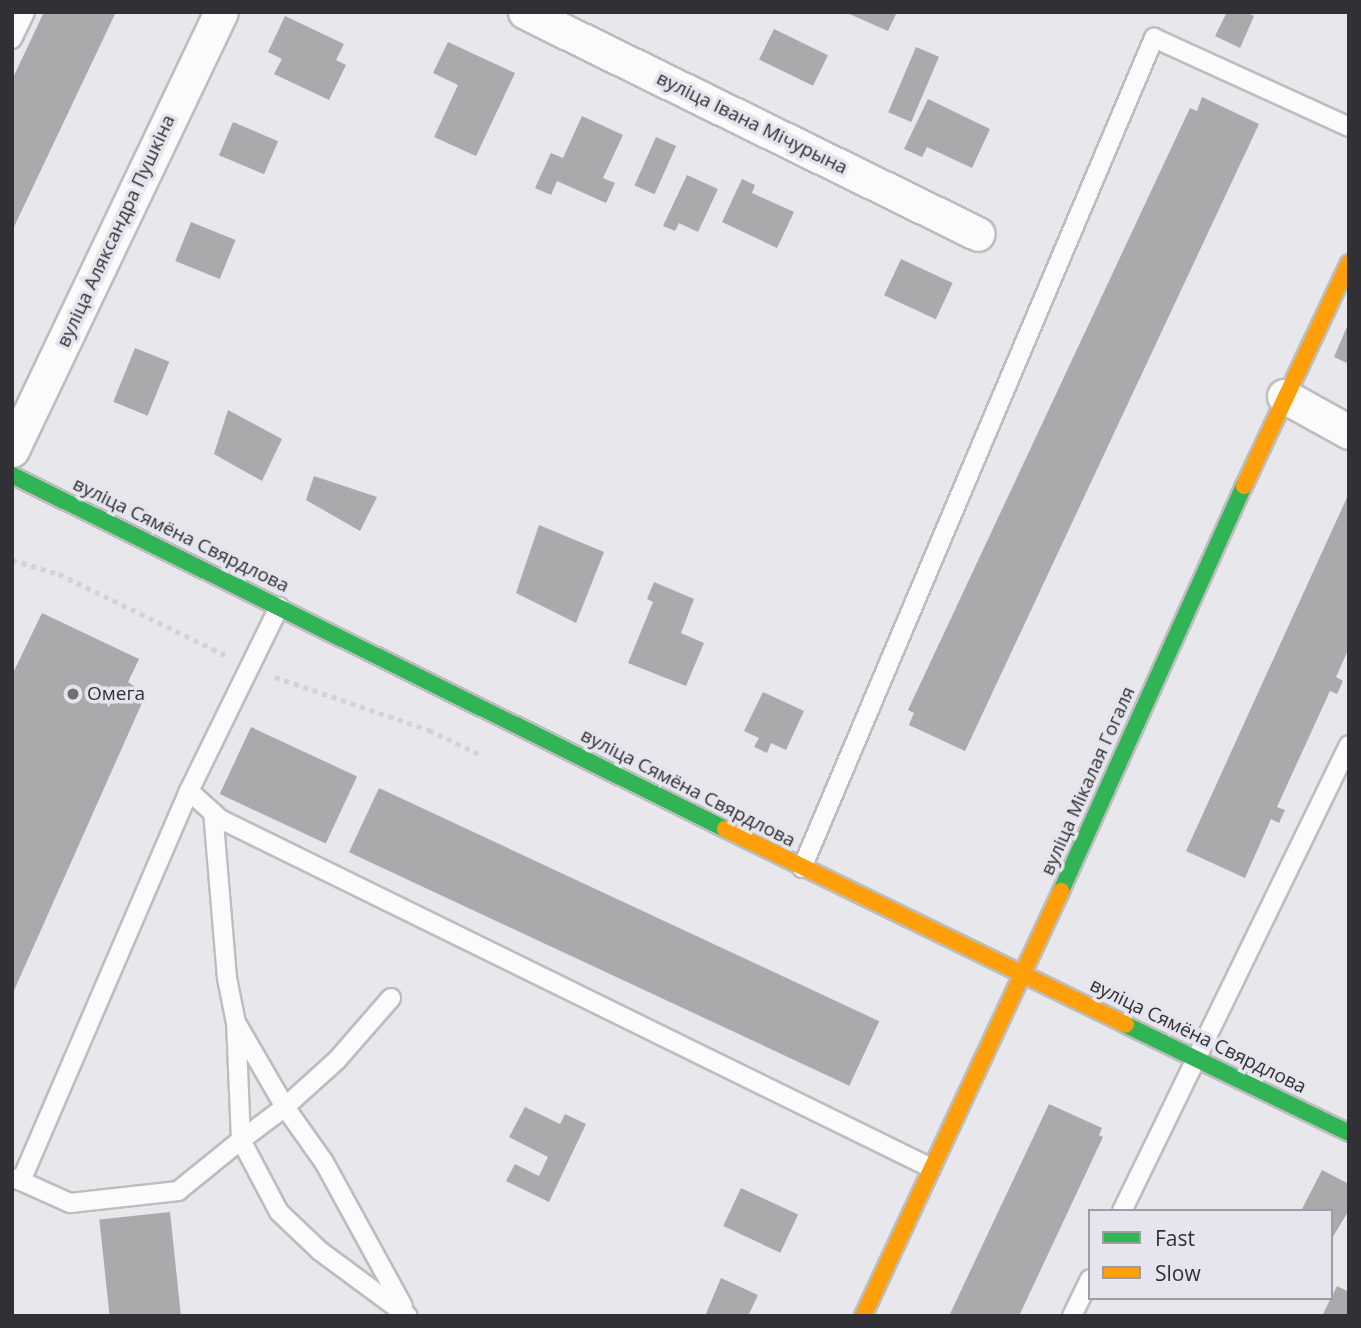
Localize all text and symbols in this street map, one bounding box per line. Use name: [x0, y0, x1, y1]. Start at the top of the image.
street label: вуліца Івана Мічурына: [653, 67, 851, 179]
street label: вуліца Аляксандра Пушкіна: [52, 111, 180, 351]
street label: вуліца Сямёна Свярдлова: [69, 473, 293, 597]
place label: Омега: [87, 683, 145, 705]
street label: вуліца Мікалая Гогаля: [1036, 683, 1140, 879]
marker: Омега: [65, 686, 81, 702]
street label: вуліца Сямёна Свярдлова: [577, 724, 799, 852]
street label: вуліца Сямёна Свярдлова: [1086, 974, 1310, 1098]
legend: [1088, 1209, 1333, 1300]
text: Fast: [1155, 1224, 1195, 1252]
text: Slow: [1155, 1259, 1201, 1287]

